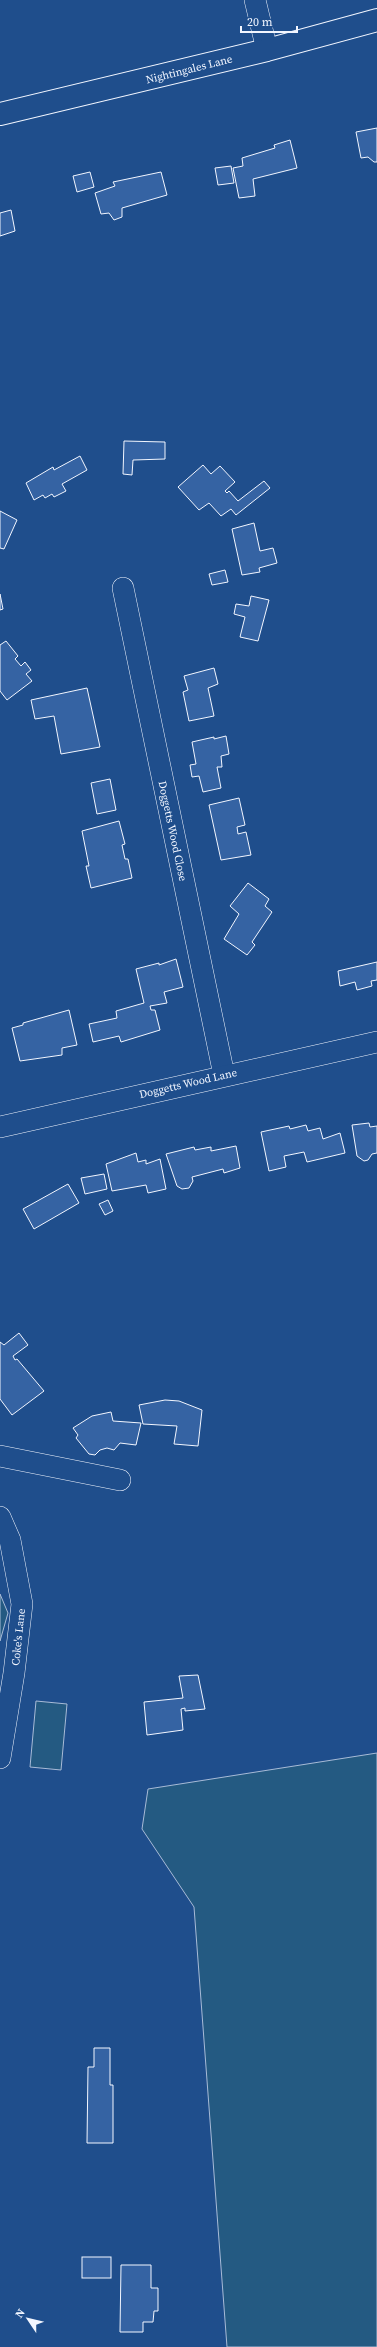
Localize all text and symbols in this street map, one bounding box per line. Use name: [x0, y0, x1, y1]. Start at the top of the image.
scale bar: [241, 8, 297, 34]
text: 20 m: [247, 14, 273, 30]
street label: Nightingales Lane: [144, 51, 234, 87]
street label: Doggetts Wood Close: [155, 780, 191, 883]
street label: Doggetts Wood Lane: [138, 1065, 239, 1102]
street label: Coke's Lane: [8, 1607, 29, 1666]
north arrow: [8, 2299, 48, 2339]
text: N: [12, 2306, 29, 2321]

